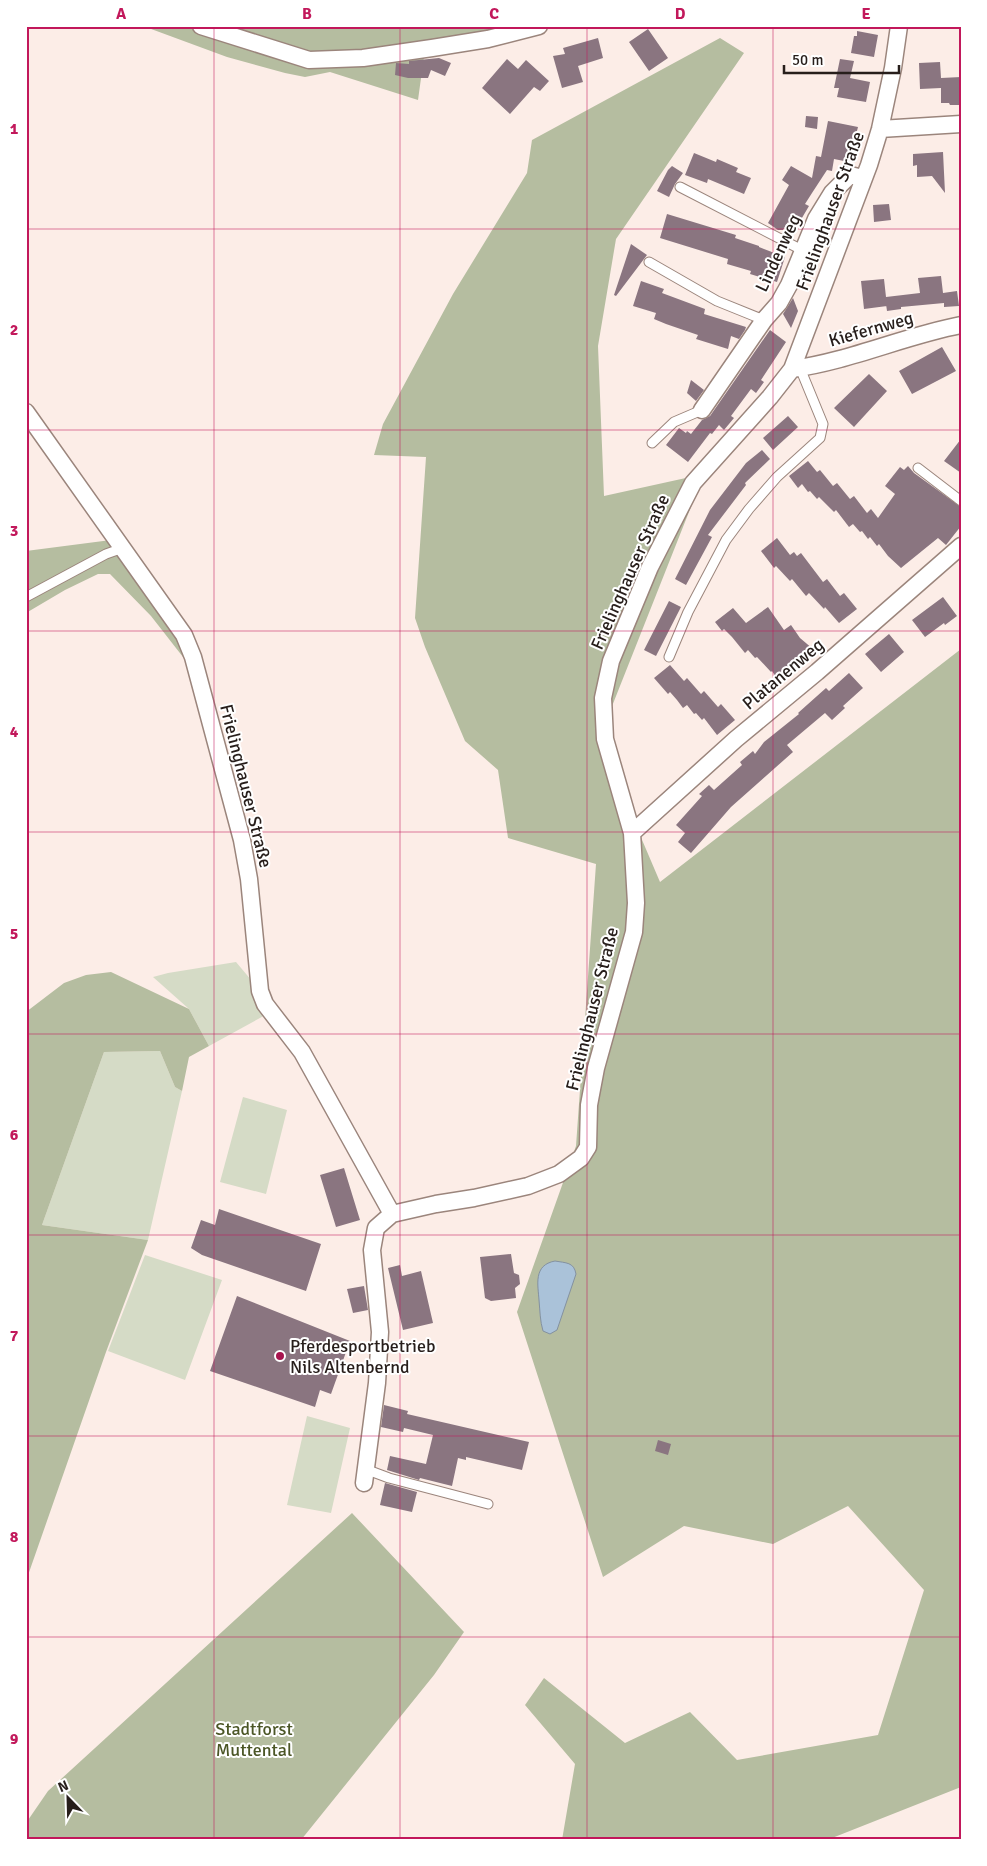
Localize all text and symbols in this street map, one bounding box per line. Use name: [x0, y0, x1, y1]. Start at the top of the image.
text: A: [116, 4, 127, 24]
text: B: [302, 4, 312, 24]
text: C: [489, 4, 499, 24]
text: D: [675, 4, 686, 24]
text: E: [861, 4, 871, 24]
scale bar: [784, 42, 900, 74]
text: 50 m: [792, 51, 823, 69]
text: 1: [10, 119, 19, 139]
street label: Frielinghauser Straße: [791, 128, 869, 294]
street label: Lindenweg: [750, 211, 806, 295]
street label: Kiefernweg: [826, 306, 916, 352]
text: 2: [10, 320, 18, 340]
street label: Frielinghauser Straße: [586, 491, 674, 653]
text: 3: [10, 521, 18, 541]
street label: Platanenweg: [738, 634, 828, 714]
street label: Frielinghauser Straße: [215, 702, 277, 870]
text: 4: [10, 722, 19, 742]
text: 5: [10, 924, 18, 944]
street label: Frielinghauser Straße: [561, 925, 623, 1093]
text: 6: [10, 1125, 19, 1145]
text: 7: [10, 1326, 19, 1346]
place label: Pferdesportbetrieb Nils Altenbernd: [290, 1335, 435, 1378]
marker: Pferdesportbetrieb Nils Altenbernd: [274, 1350, 286, 1362]
text: 8: [10, 1527, 19, 1547]
park label: Stadtforst Muttental: [215, 1718, 293, 1761]
text: 9: [10, 1729, 19, 1749]
north arrow: [42, 1774, 92, 1824]
text: N: [55, 1777, 71, 1796]

